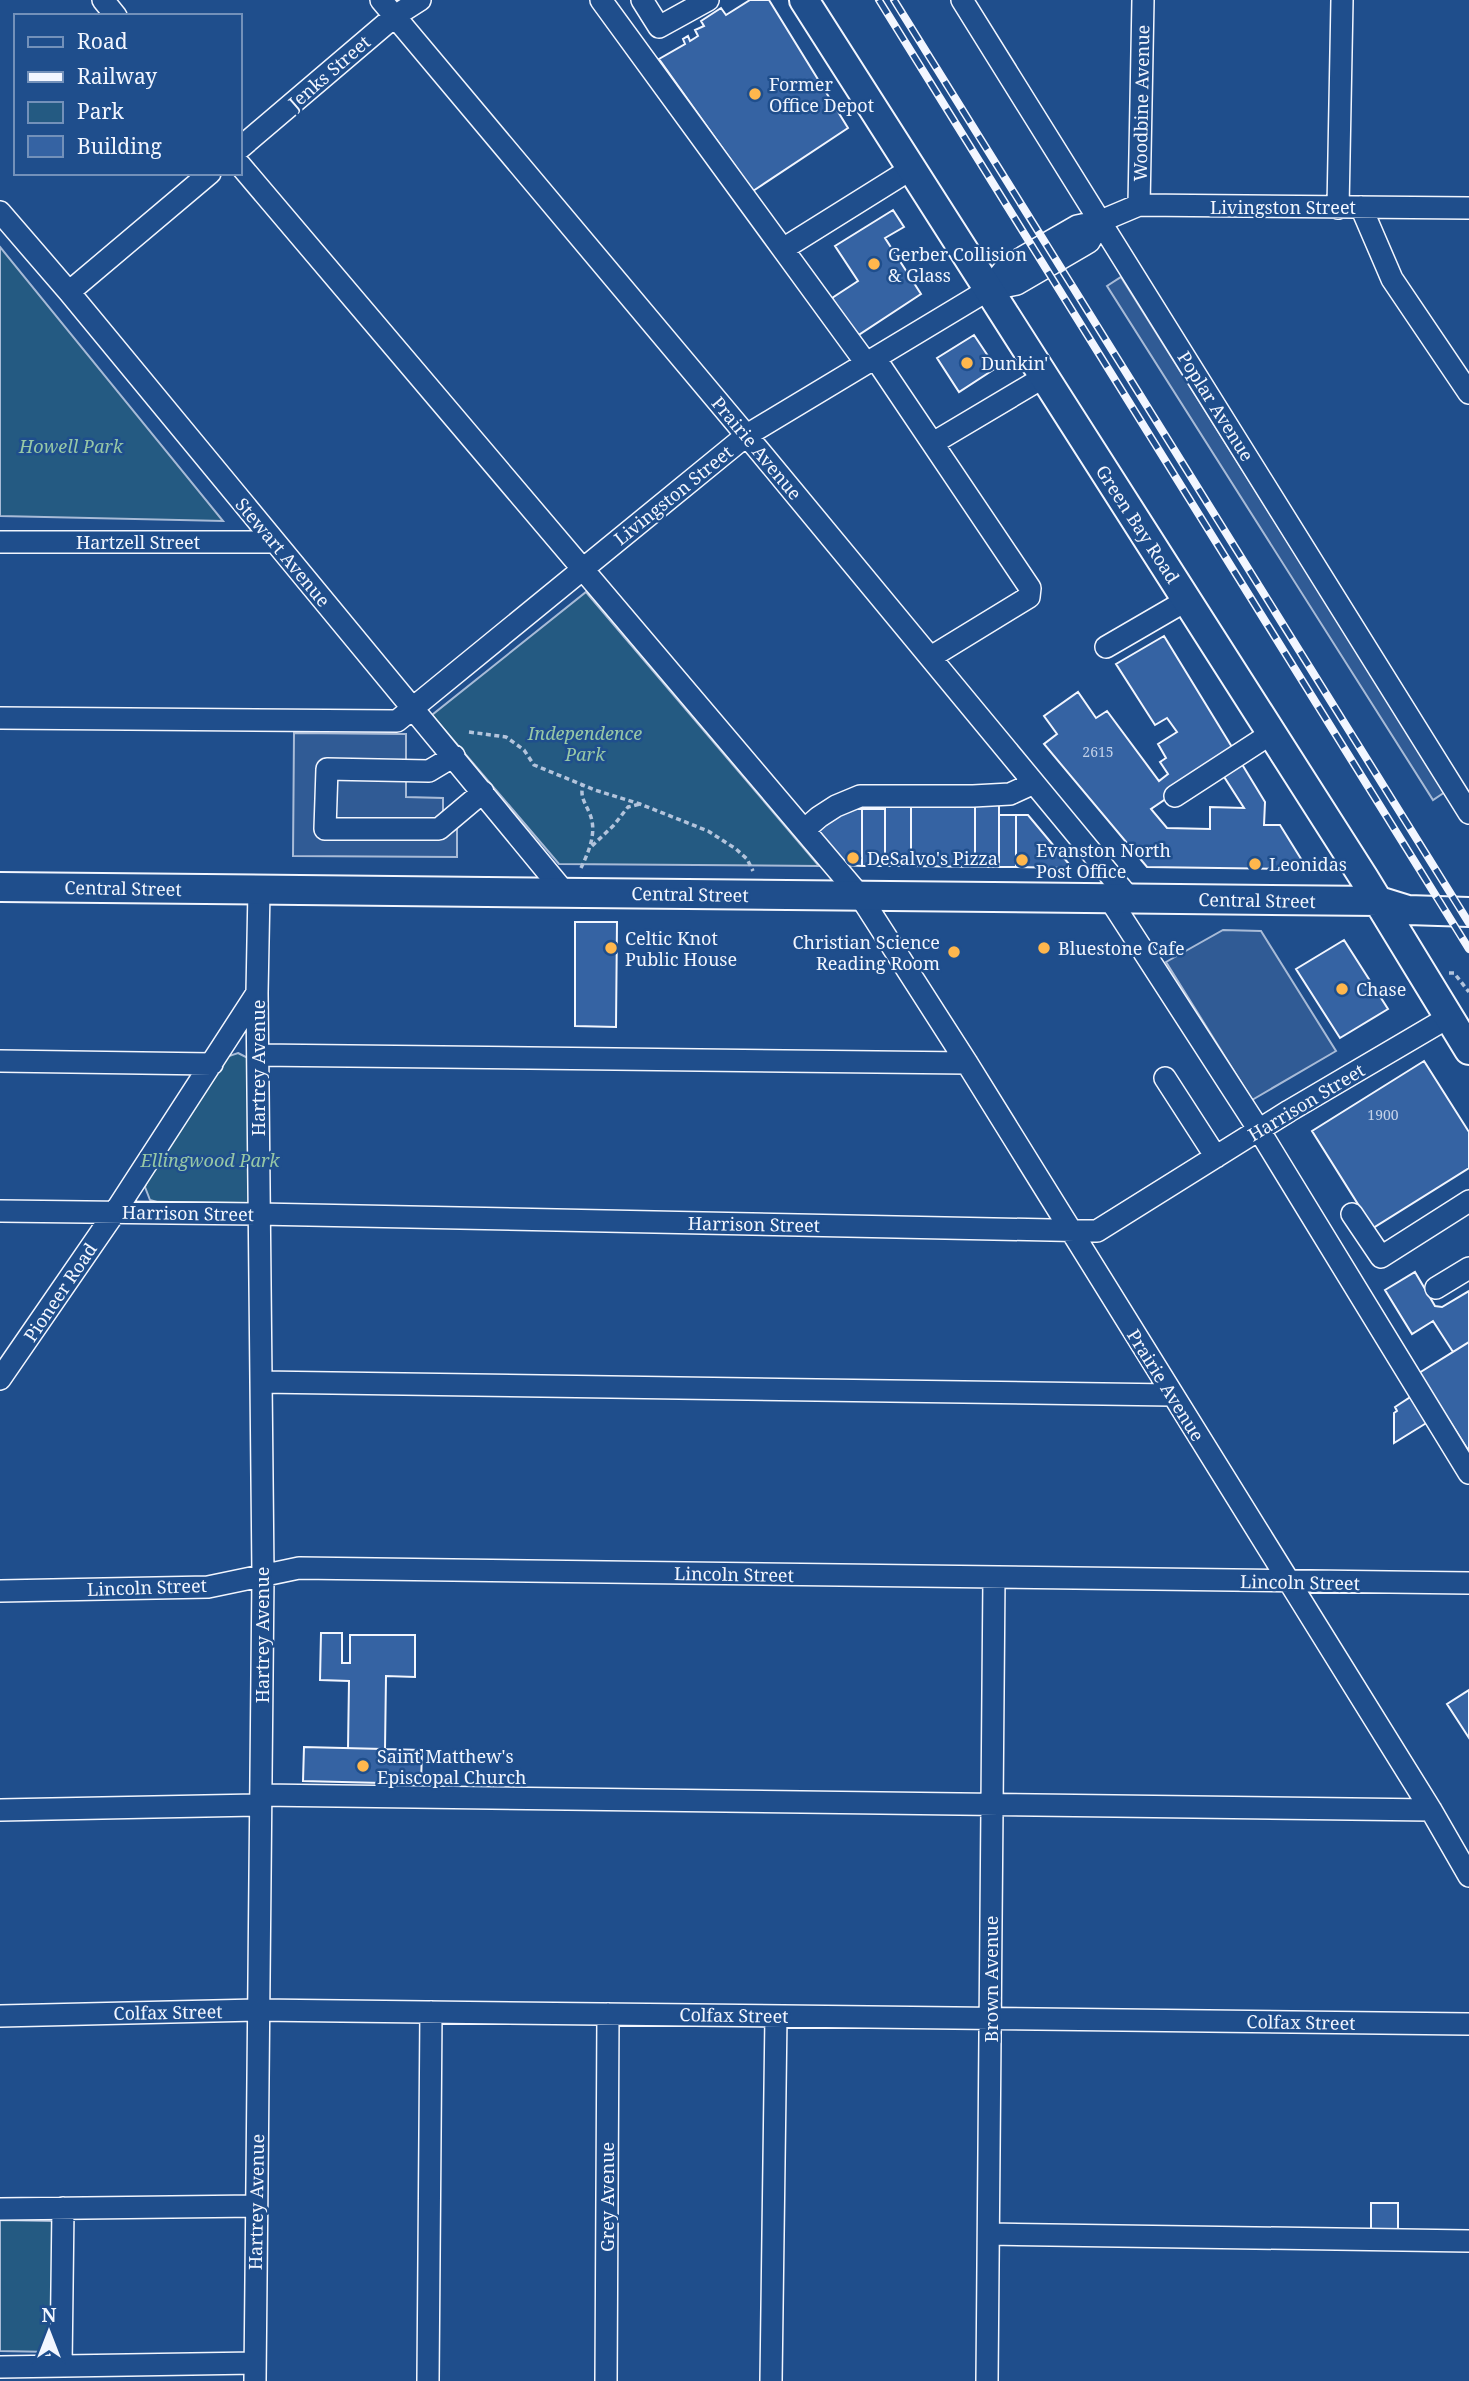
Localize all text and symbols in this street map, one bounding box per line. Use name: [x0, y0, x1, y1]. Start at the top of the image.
legend: [14, 14, 242, 175]
street label: Woodbine Avenue: [1128, 24, 1154, 182]
text: Road: [77, 27, 128, 55]
street label: Jenks Street: [282, 30, 375, 115]
text: Railway: [77, 62, 157, 90]
place label: Former Office Depot: [769, 72, 874, 117]
marker: Former Office Depot: [747, 86, 763, 102]
text: Park: [77, 97, 124, 125]
text: Building: [77, 132, 162, 160]
street label: Livingston Street: [1210, 195, 1356, 219]
place label: Gerber Collision & Glass: [888, 242, 1027, 287]
marker: Gerber Collision & Glass: [866, 256, 882, 272]
street label: Poplar Avenue: [1173, 346, 1259, 466]
place label: Dunkin': [981, 351, 1048, 375]
marker: Dunkin': [959, 355, 975, 371]
street label: Prairie Avenue: [707, 391, 807, 505]
park label: Howell Park: [18, 434, 124, 458]
street label: Livingston Street: [609, 440, 737, 550]
street label: Green Bay Road: [1091, 460, 1185, 588]
street label: Stewart Avenue: [230, 492, 336, 612]
street label: Hartzell Street: [76, 530, 200, 554]
park label: Independence Park: [527, 721, 642, 766]
house number: 2615: [1082, 742, 1114, 761]
place label: Evanston North Post Office: [1036, 838, 1171, 883]
place label: DeSalvo's Pizza: [867, 846, 998, 870]
marker: DeSalvo's Pizza: [845, 850, 861, 866]
marker: Evanston North Post Office: [1014, 852, 1030, 868]
place label: Leonidas: [1269, 852, 1347, 876]
marker: Leonidas: [1247, 856, 1263, 872]
street label: Central Street: [64, 875, 182, 901]
street label: Central Street: [631, 881, 749, 907]
street label: Central Street: [1198, 887, 1316, 913]
place label: Celtic Knot Public House: [625, 926, 737, 971]
place label: Christian Science Reading Room: [793, 930, 940, 975]
place label: Bluestone Cafe: [1058, 936, 1185, 960]
marker: Celtic Knot Public House: [603, 940, 619, 956]
marker: Bluestone Cafe: [1036, 940, 1052, 956]
marker: Christian Science Reading Room: [946, 944, 962, 960]
place label: Chase: [1356, 977, 1406, 1001]
marker: Chase: [1334, 981, 1350, 997]
street label: Hartrey Avenue: [246, 1000, 270, 1136]
street label: Harrison Street: [1243, 1058, 1369, 1146]
house number: 1900: [1367, 1105, 1399, 1124]
park label: Ellingwood Park: [139, 1148, 280, 1172]
street label: Harrison Street: [122, 1200, 254, 1226]
street label: Harrison Street: [688, 1211, 820, 1237]
street label: Pioneer Road: [18, 1238, 102, 1346]
street label: Prairie Avenue: [1122, 1324, 1210, 1446]
street label: Lincoln Street: [674, 1561, 794, 1587]
street label: Hartrey Avenue: [250, 1567, 274, 1703]
street label: Lincoln Street: [1240, 1569, 1360, 1595]
street label: Lincoln Street: [87, 1573, 207, 1601]
place label: Saint Matthew's Episcopal Church: [377, 1744, 527, 1789]
marker: Saint Matthew's Episcopal Church: [355, 1758, 371, 1774]
street label: Brown Avenue: [979, 1916, 1003, 2042]
street label: Colfax Street: [113, 1999, 223, 2025]
street label: Colfax Street: [679, 2002, 789, 2028]
street label: Colfax Street: [1246, 2009, 1356, 2035]
street label: Hartrey Avenue: [243, 2134, 269, 2270]
street label: Grey Avenue: [595, 2142, 619, 2252]
north arrow: [14, 2297, 84, 2367]
text: N: [42, 2302, 57, 2328]

